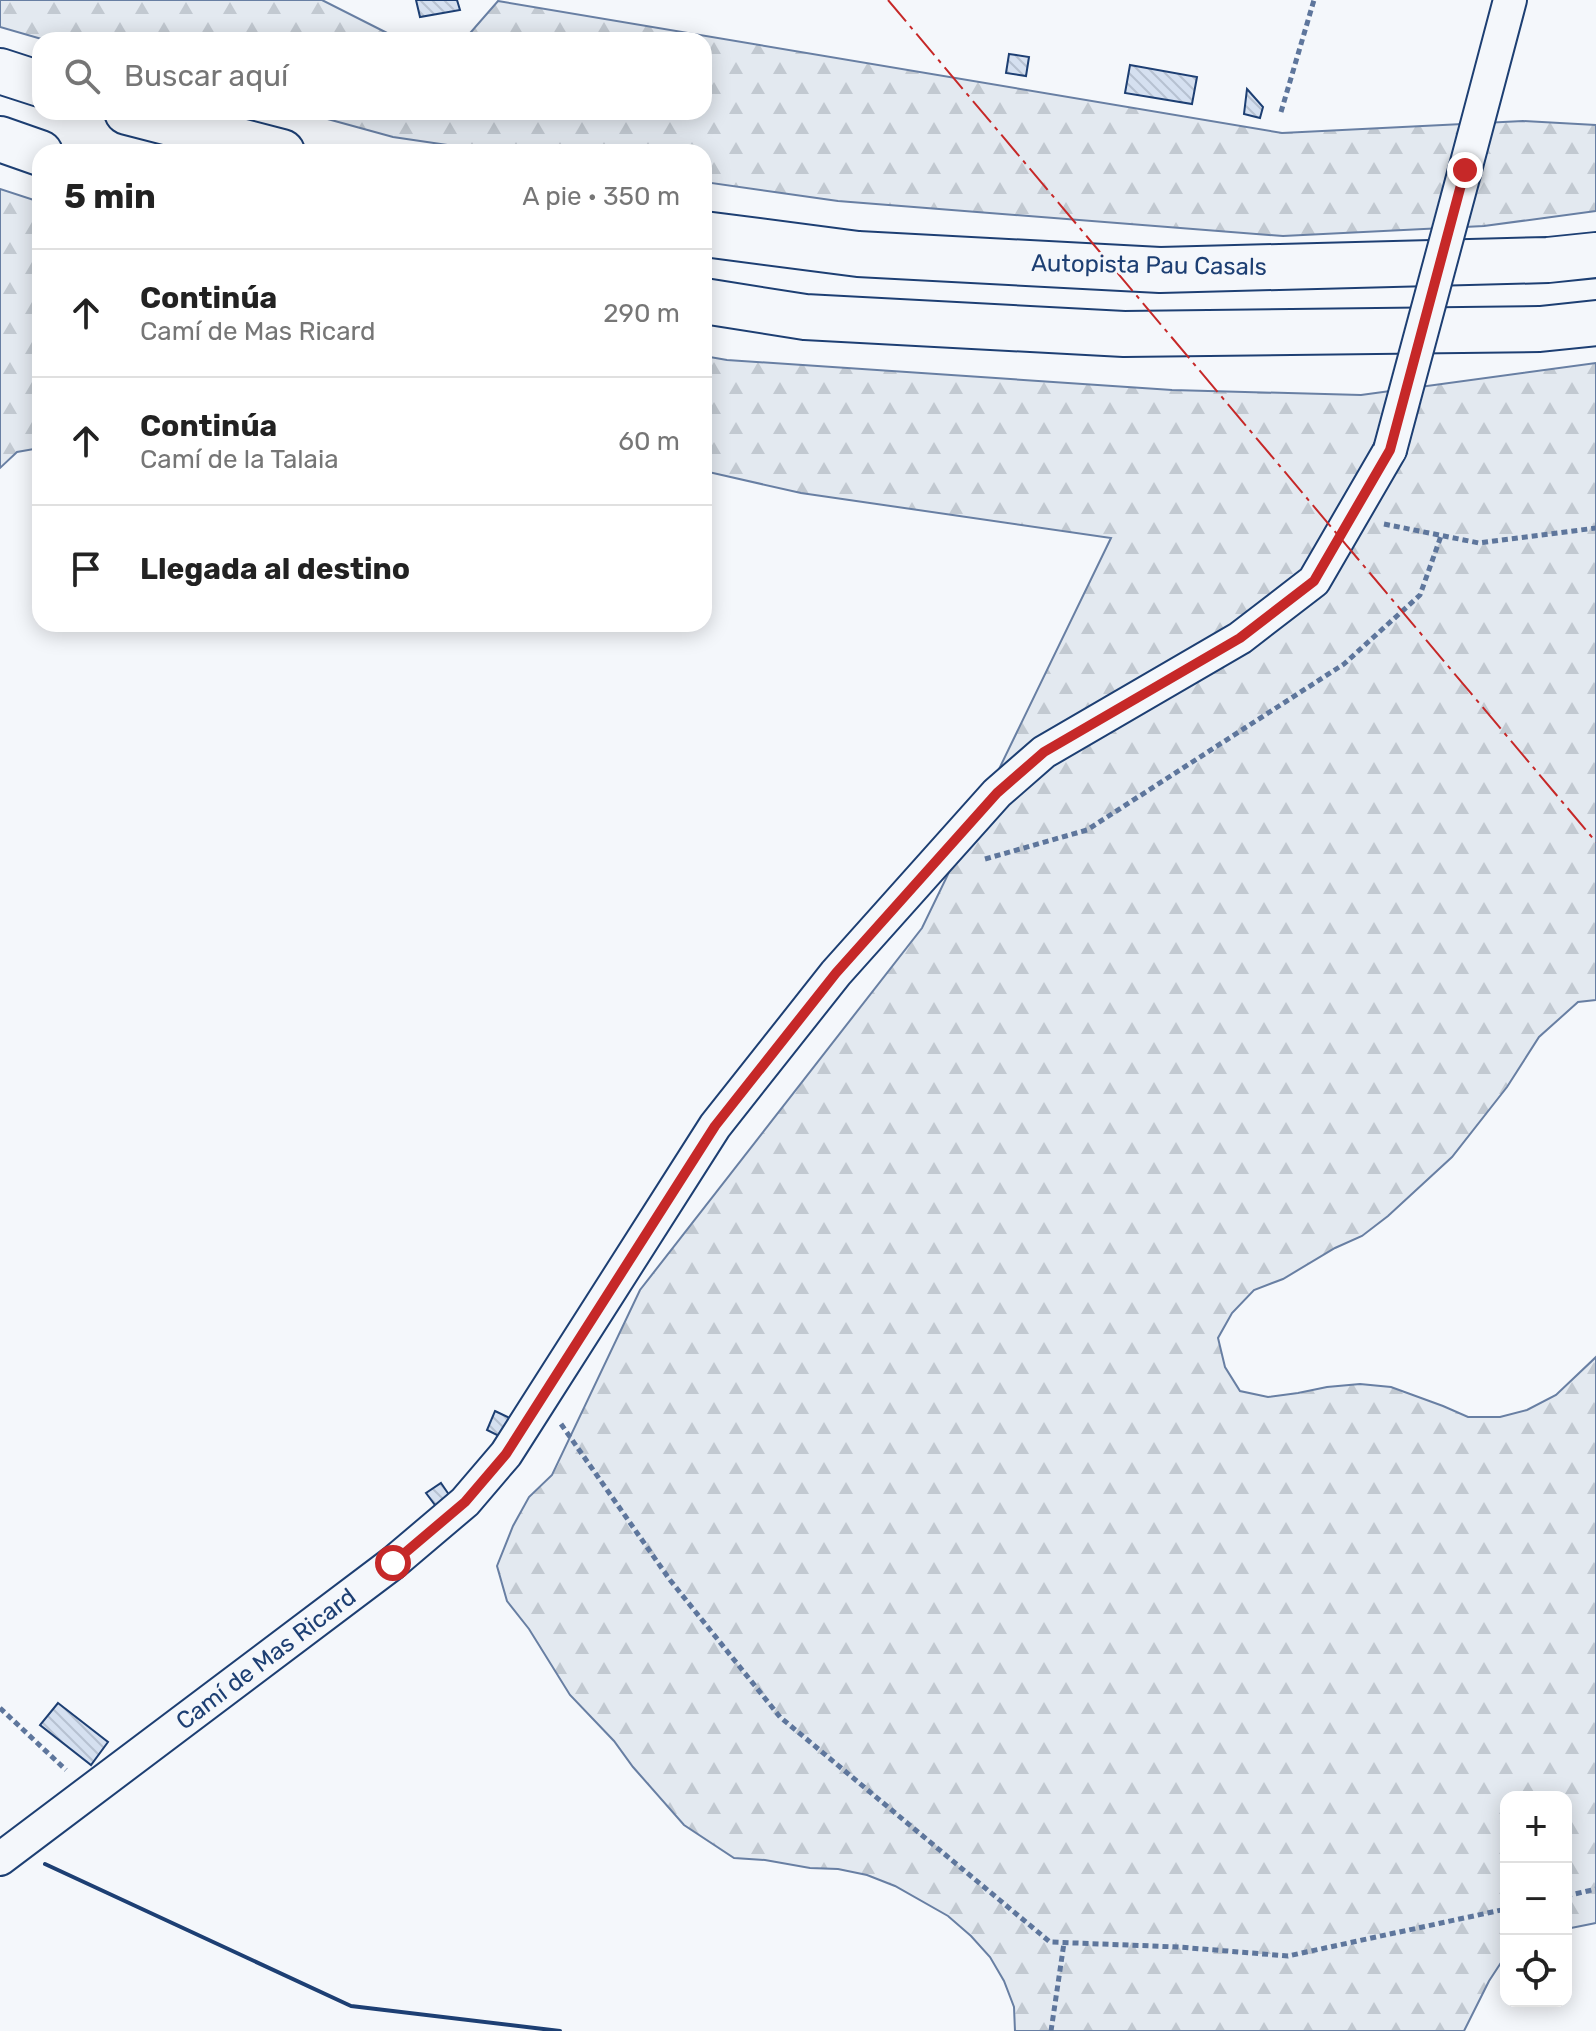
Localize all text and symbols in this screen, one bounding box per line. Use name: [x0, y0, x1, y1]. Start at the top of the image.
search box: [32, 32, 712, 120]
icon: search: [60, 54, 104, 98]
text: Buscar aquí: [124, 58, 288, 94]
route end: [1447, 152, 1483, 188]
text: 5 min: [64, 176, 156, 217]
text: A pie · 350 m: [522, 181, 680, 212]
street label: Autopista Pau Casals: [1031, 249, 1267, 281]
text: Continúa: [140, 280, 277, 316]
icon: ahead: [64, 291, 108, 335]
text: 290 m: [603, 298, 680, 329]
text: Camí de Mas Ricard: [140, 316, 376, 347]
text: Continúa: [140, 408, 277, 444]
icon: ahead: [64, 419, 108, 463]
text: 60 m: [618, 426, 680, 457]
text: Camí de la Talaia: [140, 444, 339, 475]
icon: arrive: [64, 547, 108, 591]
text: Llegada al destino: [140, 551, 410, 587]
route start: [375, 1545, 411, 1581]
street label: Camí de Mas Ricard: [171, 1582, 361, 1736]
map controls: [1500, 1791, 1572, 2007]
button: +: [1500, 1791, 1572, 1863]
button: −: [1500, 1863, 1572, 1935]
button: locate: [1500, 1935, 1572, 2007]

